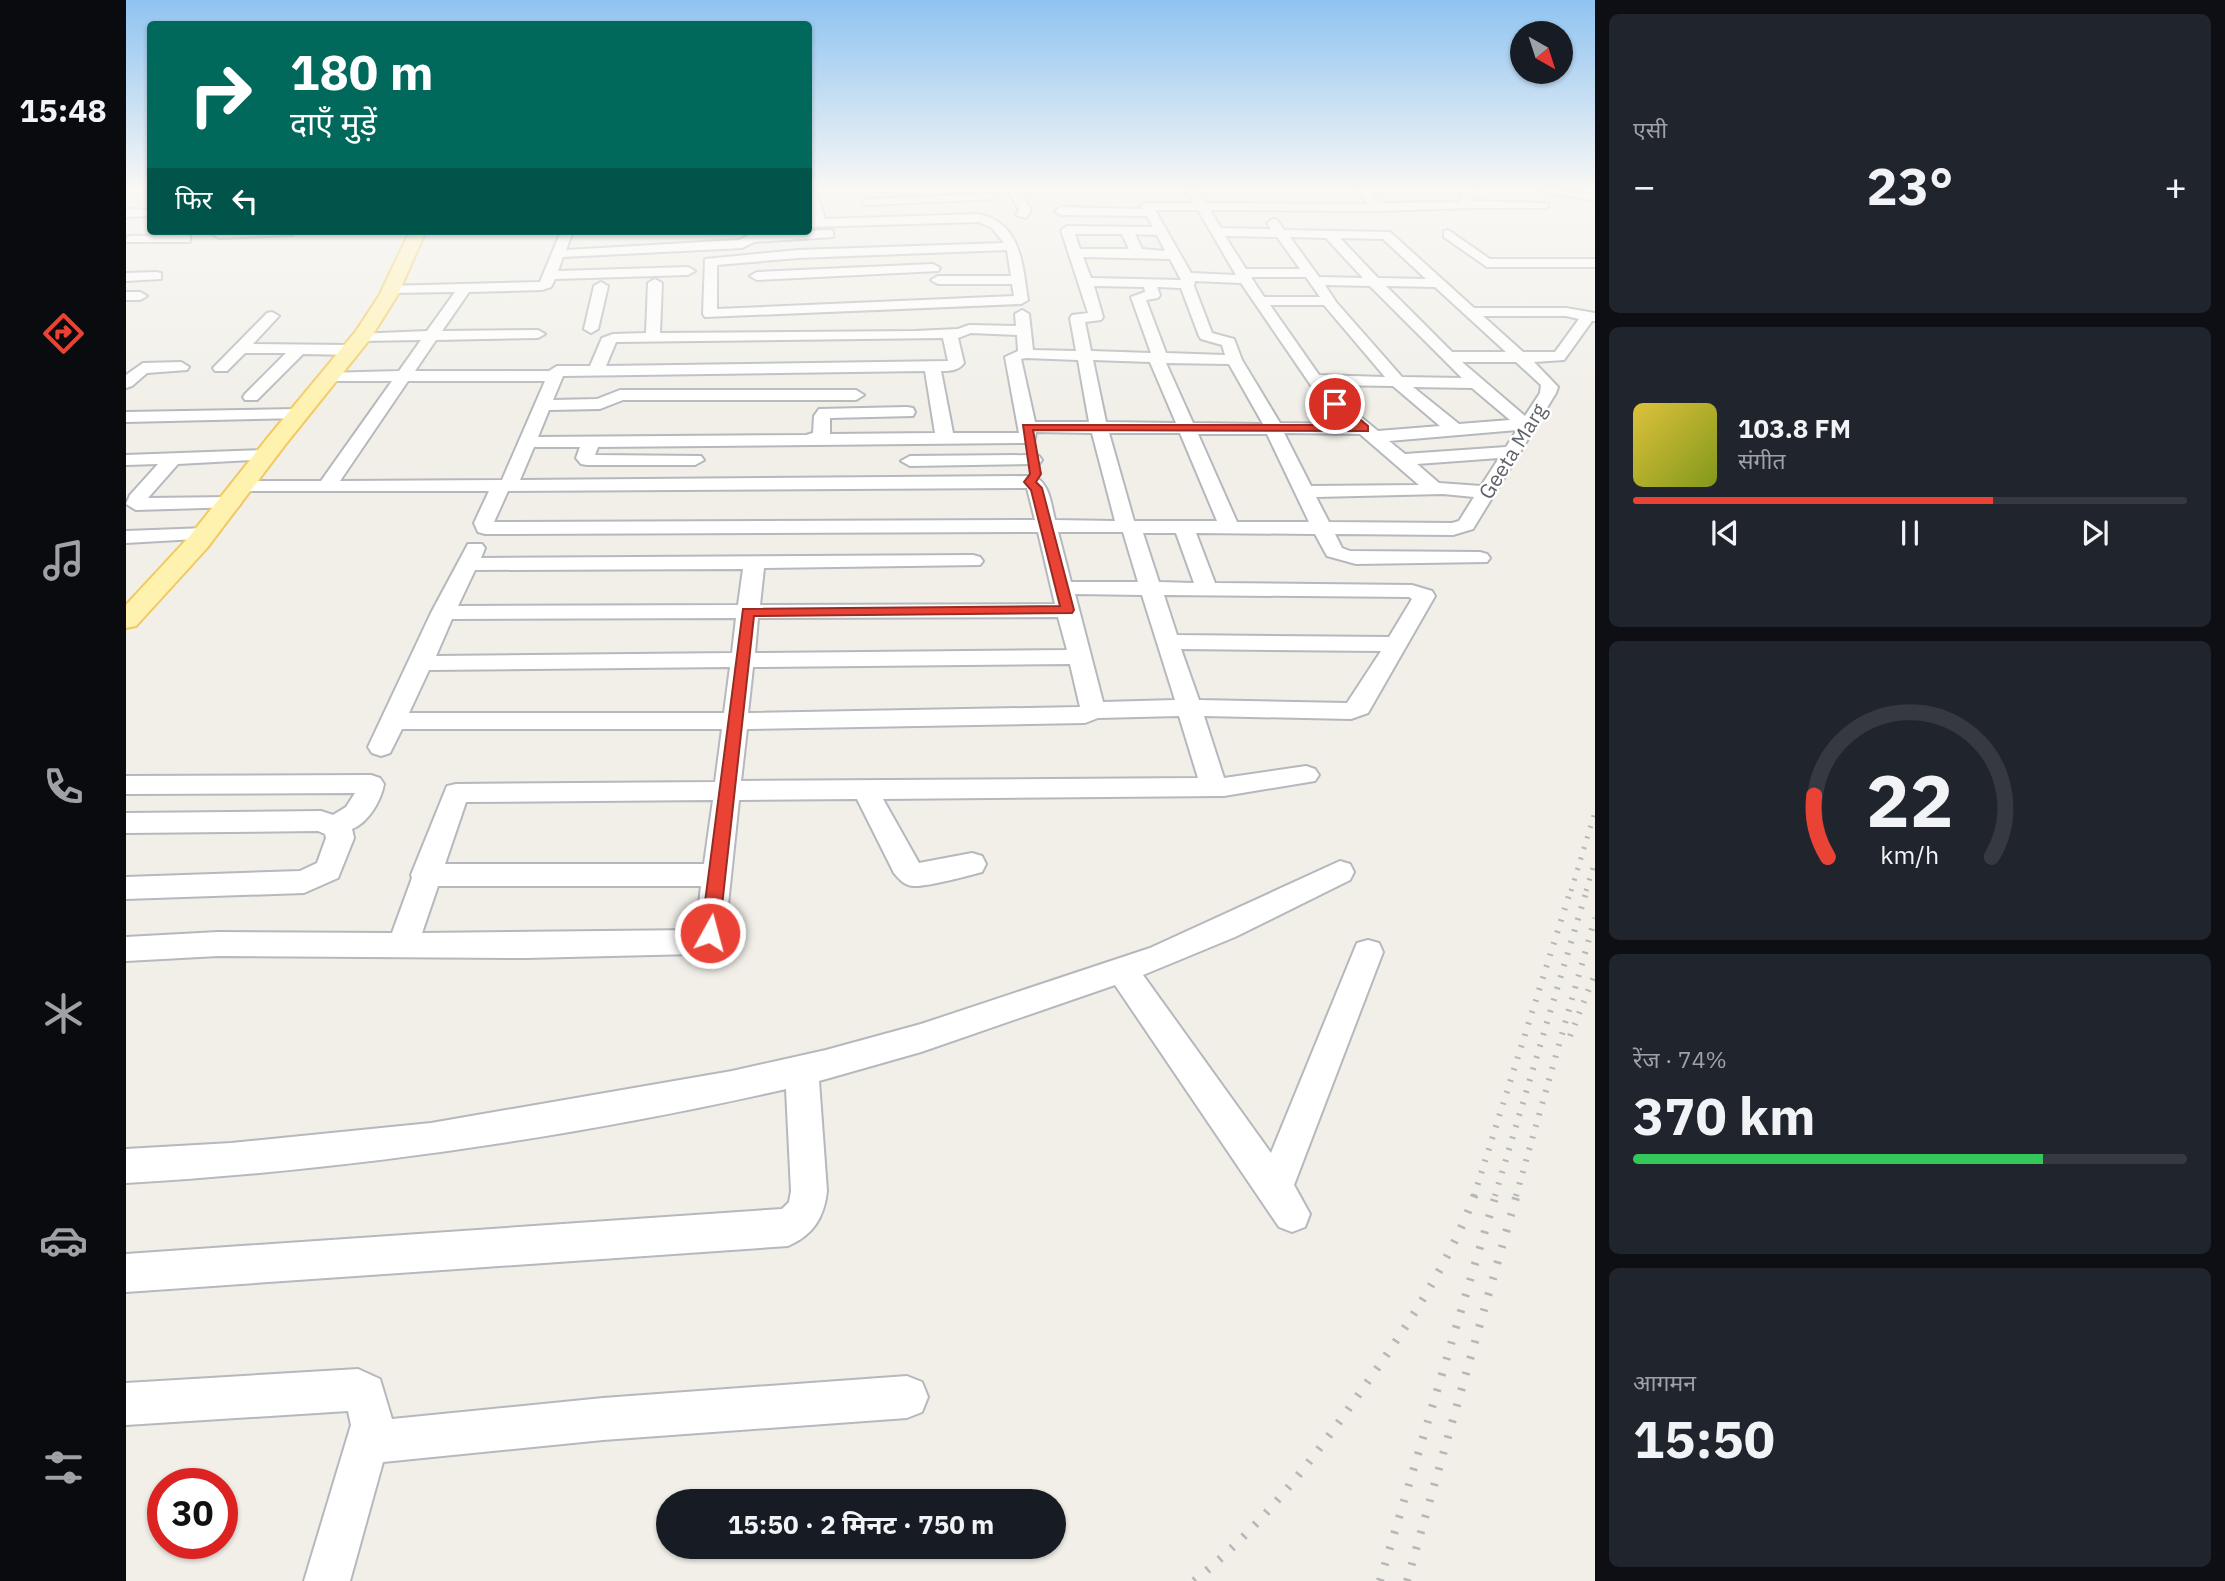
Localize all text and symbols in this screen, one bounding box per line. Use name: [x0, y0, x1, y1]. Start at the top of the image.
north arrow: [1510, 21, 1573, 84]
map controls: [1510, 21, 1573, 84]
text: 180 m: [290, 40, 434, 103]
icon: right: [175, 49, 266, 140]
text: 15:48: [19, 89, 107, 131]
text: दाएँ मुड़ें: [290, 102, 377, 144]
text: एसी: [1633, 114, 1667, 144]
text: 23°: [1867, 152, 1953, 219]
text: −: [1633, 161, 1656, 210]
text: +: [2164, 161, 2187, 210]
text: फिर: [175, 182, 212, 216]
icon: left: [226, 182, 264, 220]
icon: directions: [39, 309, 88, 358]
pin: [1305, 374, 1365, 434]
icon: arrive: [1316, 385, 1354, 423]
street label: Geeta Marg: [1472, 398, 1552, 504]
text: 103.8 FM: [1738, 411, 1851, 445]
text: संगीत: [1738, 445, 1786, 475]
icon: previous: [1706, 514, 1744, 552]
icon: pause: [1891, 514, 1929, 552]
icon: next: [2076, 514, 2114, 552]
icon: music: [39, 536, 88, 585]
text: 22: [1866, 752, 1954, 847]
icon: phone: [39, 762, 88, 811]
text: km/h: [1881, 837, 1939, 870]
position arrow: [673, 896, 747, 970]
icon: climate: [39, 989, 88, 1038]
text: रेंज · 74%: [1633, 1044, 1727, 1074]
text: 370 km: [1633, 1082, 1815, 1149]
icon: car: [39, 1216, 88, 1265]
text: आगमन: [1633, 1367, 1696, 1397]
text: 15:50: [1633, 1405, 1775, 1472]
icon: filters: [39, 1443, 88, 1492]
speed limit sign: 30: [147, 1468, 238, 1559]
text: 15:50 · 2 मिनट · 750 m: [728, 1507, 994, 1541]

